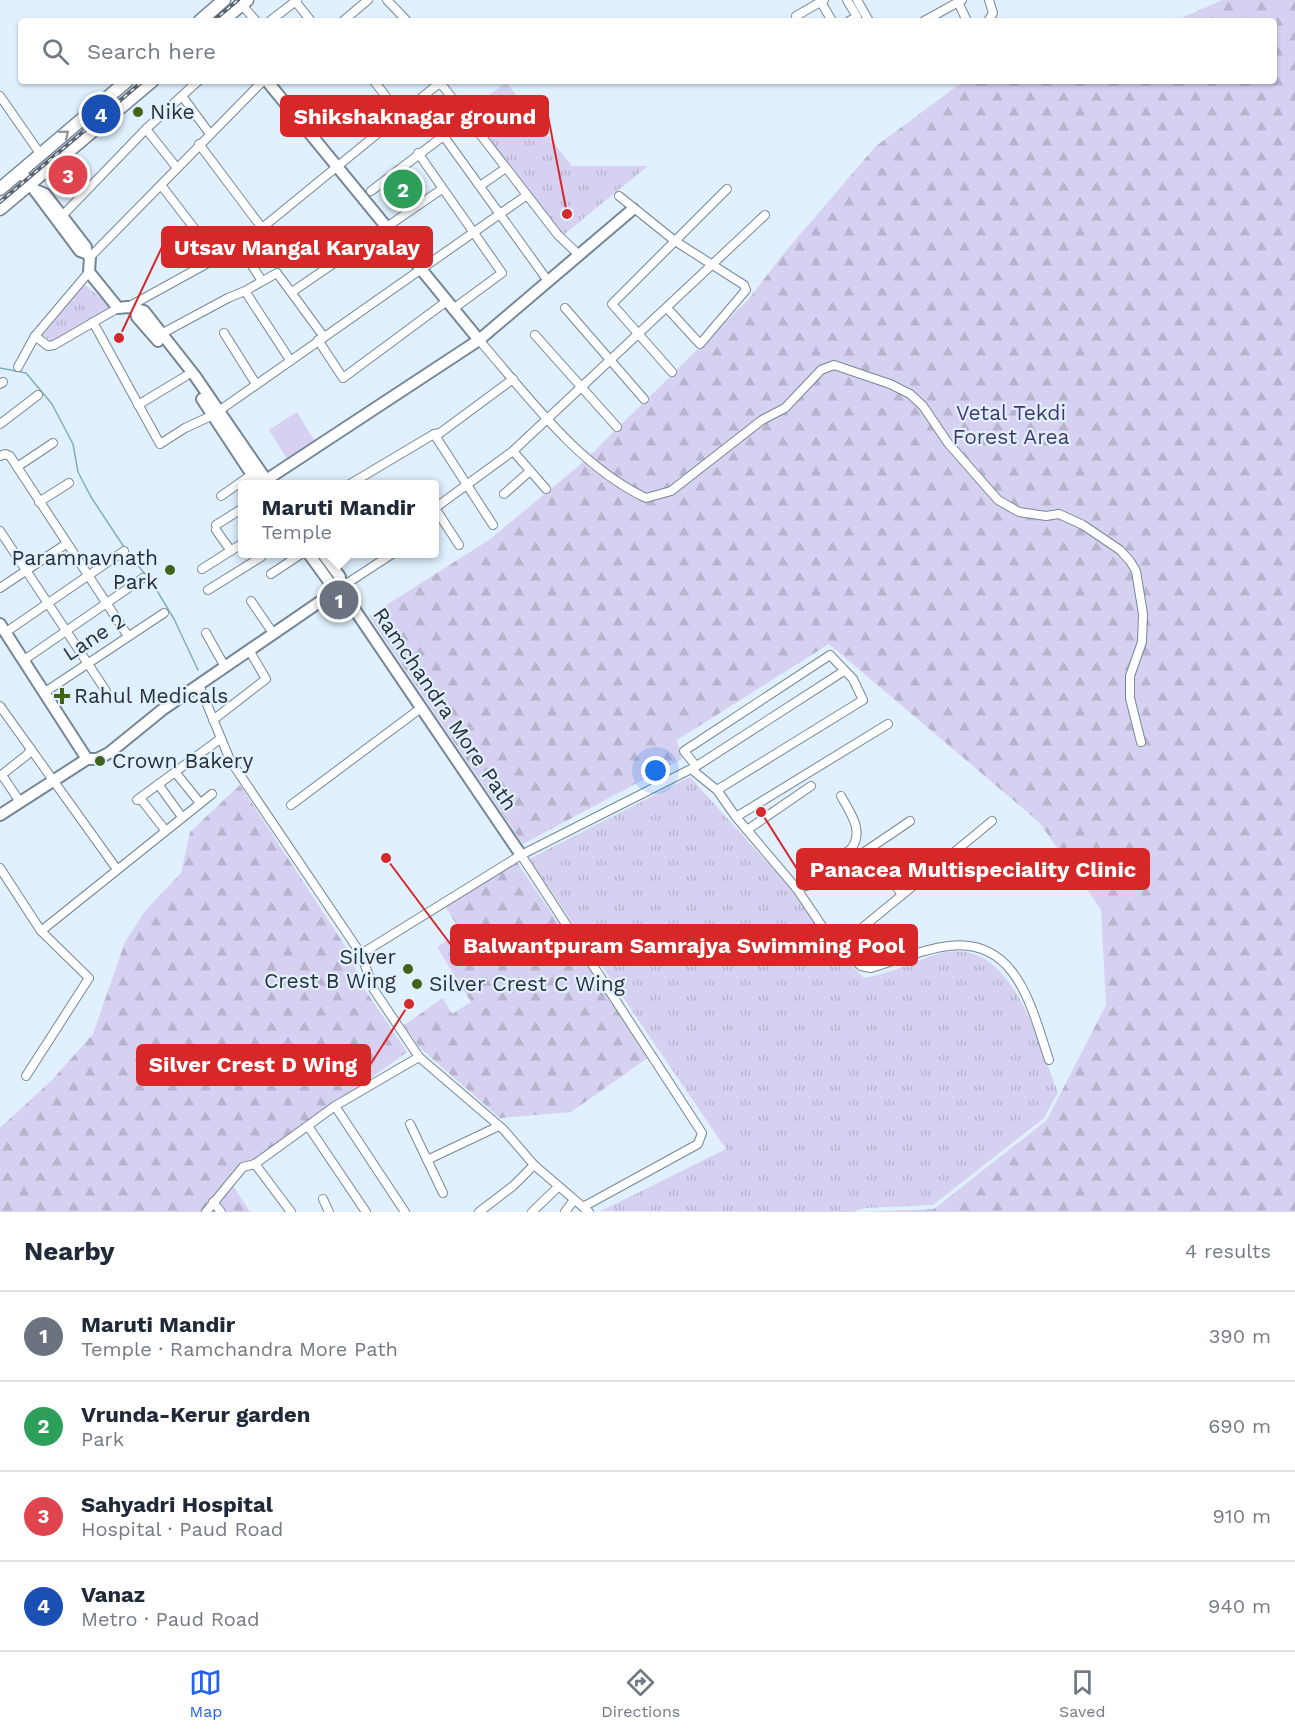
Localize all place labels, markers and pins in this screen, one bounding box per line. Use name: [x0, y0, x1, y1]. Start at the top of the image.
pin: 4: [82, 92, 120, 136]
callout: Shikshaknagar ground: [281, 96, 548, 136]
place label: Nike: [150, 99, 195, 124]
marker: Nike: [131, 105, 145, 119]
pin: 3: [48, 152, 88, 198]
pin: 2: [384, 166, 422, 212]
callout: Utsav Mangal Karyalay: [162, 227, 432, 267]
place label: Paramnavnath Park: [11, 545, 158, 594]
marker: Paramnavnath Park: [163, 563, 177, 577]
pin: 1: [320, 578, 358, 622]
place label: Rahul Medicals: [74, 683, 228, 708]
marker: Rahul Medicals: [55, 689, 69, 703]
place label: Crown Bakery: [112, 748, 253, 773]
marker: Crown Bakery: [93, 754, 107, 768]
callout: Panacea Multispeciality Clinic: [797, 849, 1149, 889]
callout: Balwantpuram Samrajya Swimming Pool: [451, 925, 917, 965]
place label: Silver Crest B Wing: [264, 944, 397, 993]
marker: Silver Crest B Wing: [401, 962, 415, 976]
place label: Silver Crest C Wing: [429, 971, 626, 996]
marker: Silver Crest C Wing: [410, 977, 424, 991]
callout: Silver Crest D Wing: [137, 1045, 370, 1085]

